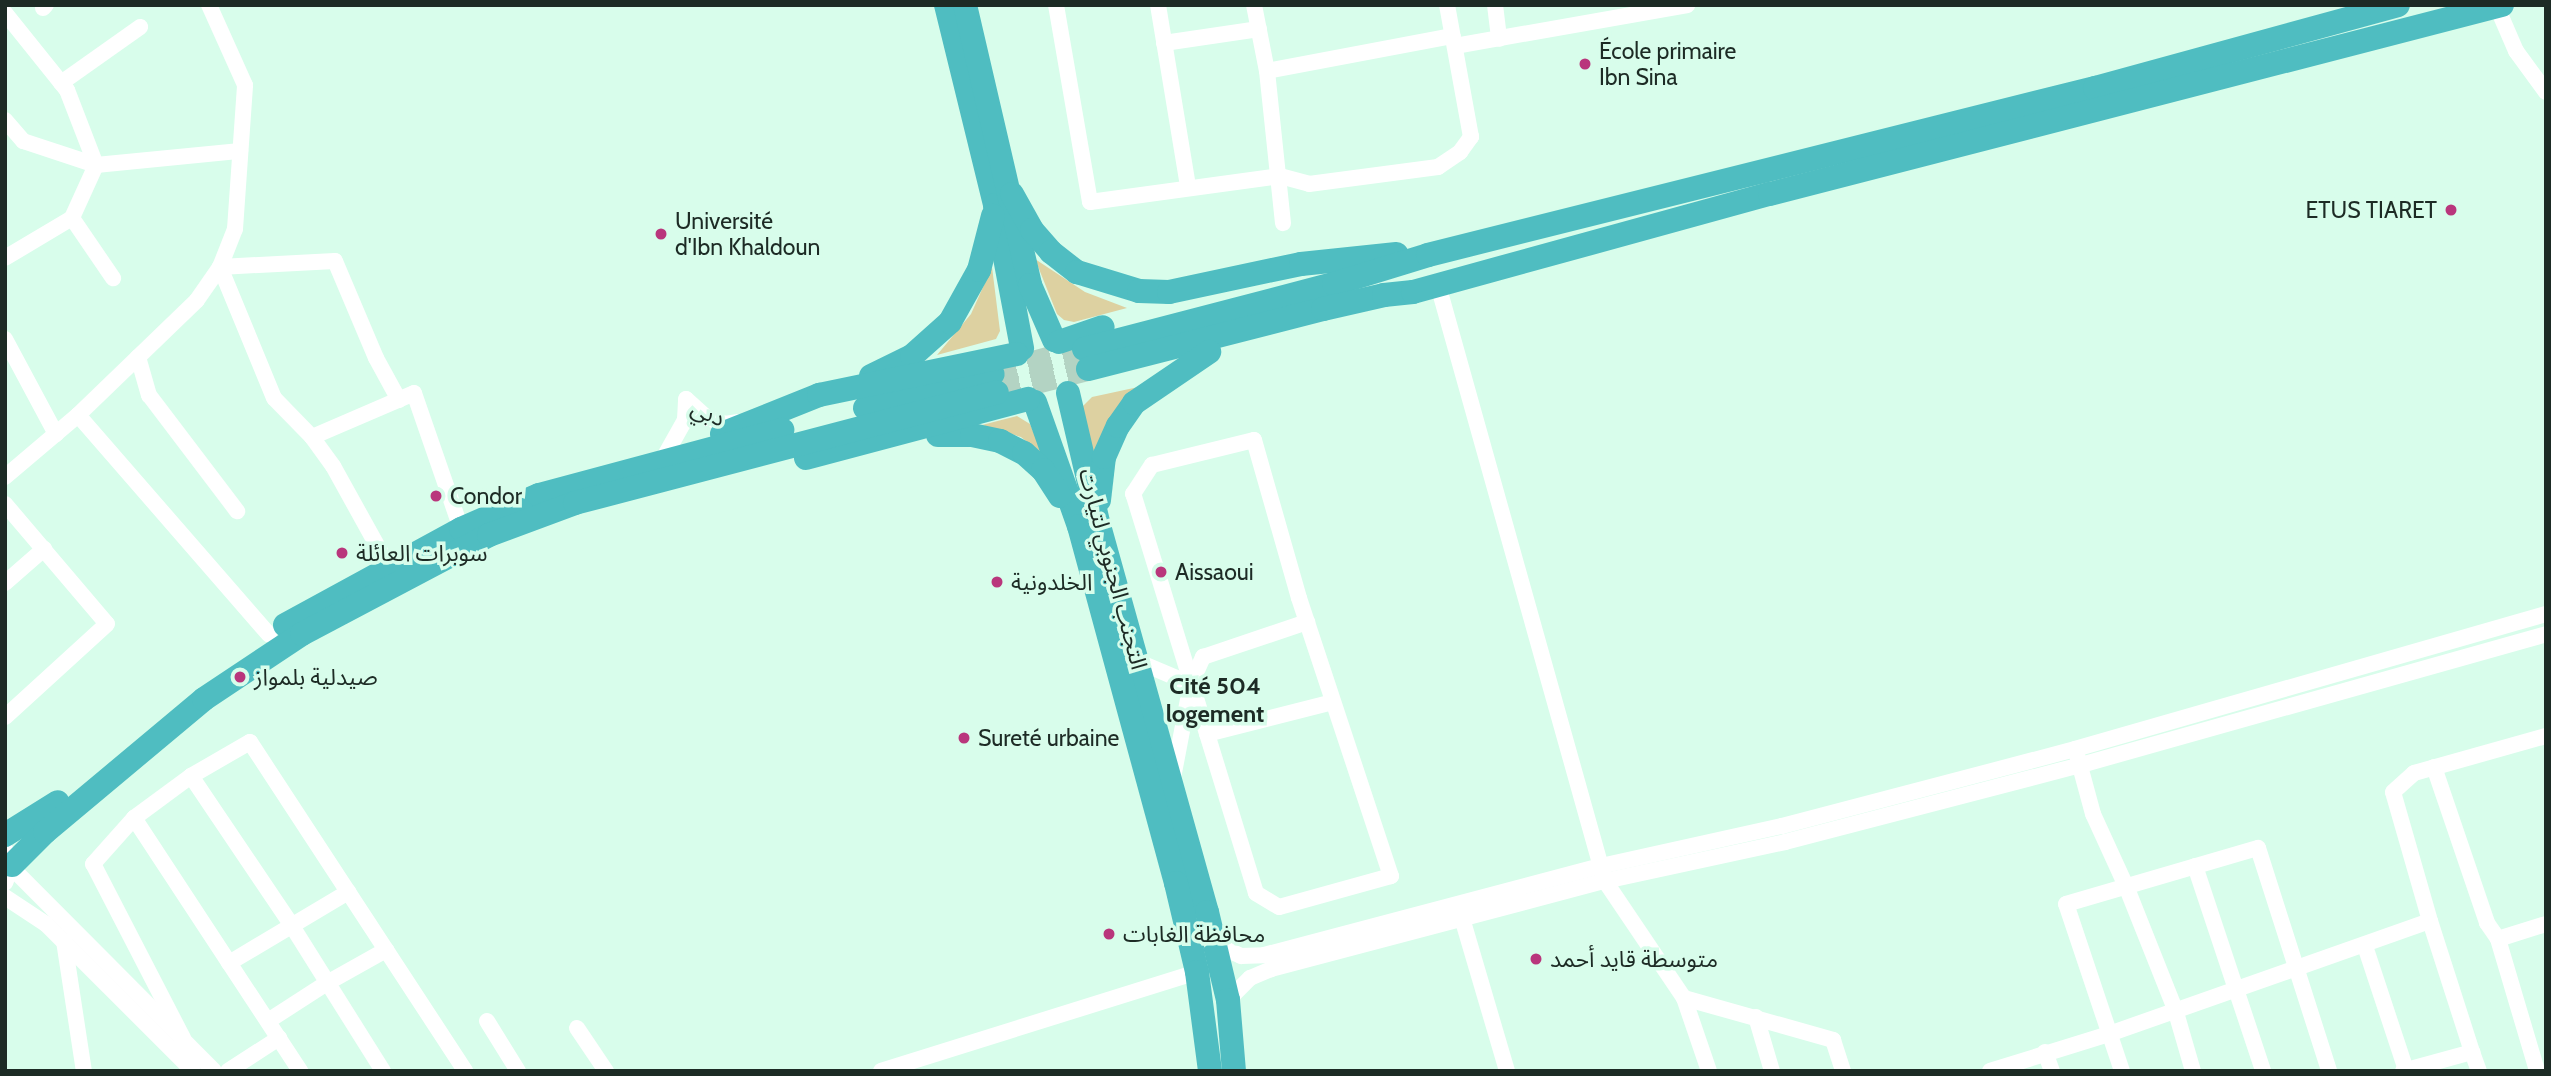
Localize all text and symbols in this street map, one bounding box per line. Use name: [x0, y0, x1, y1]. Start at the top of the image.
place label: École primaire Ibn Sina: [1599, 37, 1736, 91]
marker: École primaire Ibn Sina: [1577, 56, 1593, 72]
place label: ETUS TIARET: [2306, 196, 2437, 224]
marker: ETUS TIARET: [2443, 202, 2459, 218]
place label: Université d'Ibn Khaldoun: [675, 207, 820, 261]
marker: Université d'Ibn Khaldoun: [653, 226, 669, 242]
street label: دبي: [687, 393, 729, 433]
street label: التجنب الجنوبي لتيارت: [1073, 465, 1153, 673]
place label: Condor: [450, 482, 522, 510]
marker: Condor: [428, 488, 444, 504]
place label: سوبرات العائلة: [356, 539, 487, 567]
marker: سوبرات العائلة: [334, 545, 350, 561]
place label: Aissaoui: [1175, 558, 1254, 586]
marker: Aissaoui: [1153, 564, 1169, 580]
place label: الخلدونية: [1011, 568, 1092, 596]
marker: الخلدونية: [989, 574, 1005, 590]
place label: صيدلية بلمواز: [254, 663, 378, 691]
marker: صيدلية بلمواز: [232, 669, 248, 685]
district label: Cité 504 logement: [1166, 672, 1264, 728]
place label: Sureté urbaine: [978, 724, 1119, 752]
marker: Sureté urbaine: [956, 730, 972, 746]
place label: محافظة الغابات: [1123, 920, 1265, 948]
marker: محافظة الغابات: [1101, 926, 1117, 942]
place label: متوسطة قايد أحمد: [1550, 945, 1718, 973]
marker: متوسطة قايد أحمد: [1528, 951, 1544, 967]

